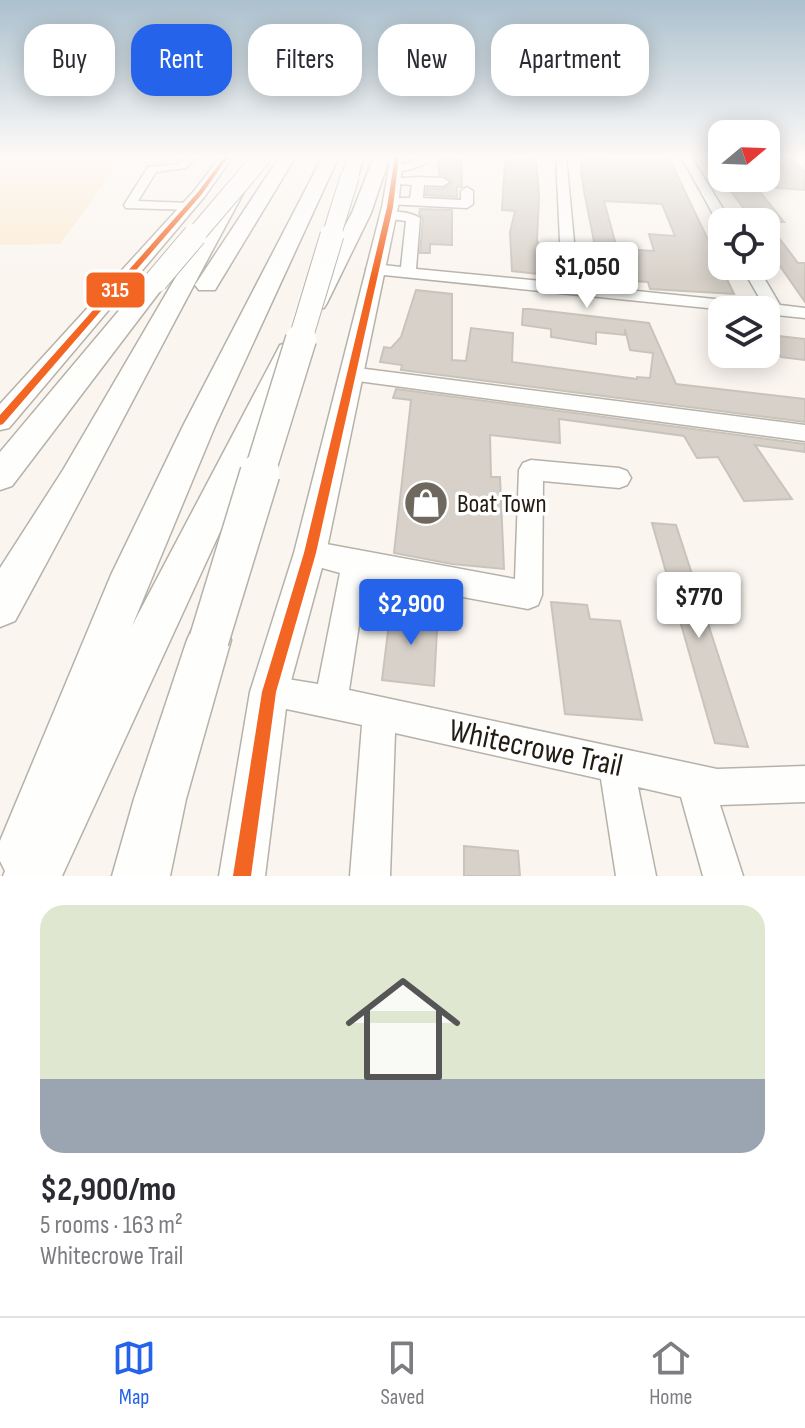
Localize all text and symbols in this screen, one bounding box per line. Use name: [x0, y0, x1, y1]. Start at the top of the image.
chip: Buy: [24, 24, 115, 96]
chip: Rent: [131, 24, 232, 96]
chip: Filters: [248, 24, 362, 96]
chip: New: [378, 24, 475, 96]
chip: Apartment: [491, 24, 649, 96]
north arrow: [708, 120, 780, 192]
map controls: [708, 120, 780, 368]
button: locate: [708, 208, 780, 280]
pin: $1,050: [522, 242, 652, 310]
text: $1,050: [554, 252, 620, 283]
line badge: 315: [85, 271, 146, 309]
text: 315: [101, 277, 129, 304]
button: layers: [708, 296, 780, 368]
shop icon: Boat Town: [402, 479, 450, 527]
place label: Boat Town: [457, 489, 547, 520]
pin: $770: [652, 572, 746, 640]
pin: $2,900: [346, 579, 476, 647]
text: $770: [675, 582, 723, 613]
text: $2,900: [377, 589, 445, 620]
street label: Whitecrowe Trail: [445, 711, 626, 786]
icon: home: [331, 957, 475, 1101]
text: $2,900/mo: [40, 1169, 176, 1210]
text: 5 rooms · 163 m²: [40, 1210, 183, 1241]
text: Whitecrowe Trail: [40, 1241, 183, 1272]
tab: Map: [112, 1336, 156, 1411]
tab: Saved: [380, 1336, 425, 1411]
tab: Home: [649, 1336, 693, 1411]

